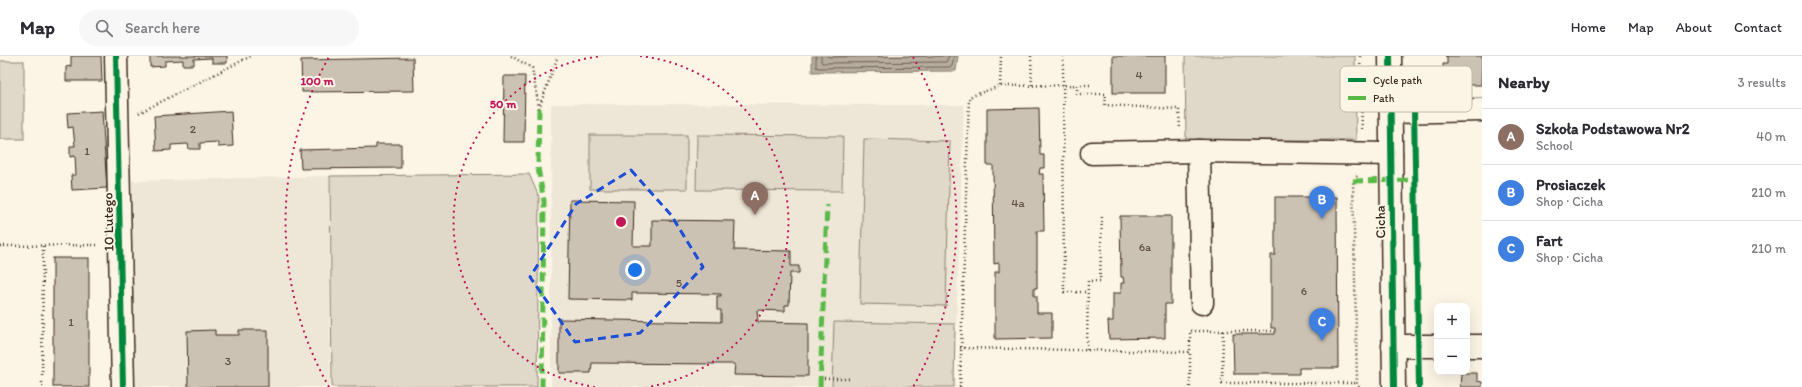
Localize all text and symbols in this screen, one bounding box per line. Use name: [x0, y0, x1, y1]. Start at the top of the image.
search box: [79, 10, 359, 46]
text: Map: [20, 16, 55, 39]
icon: search: [93, 17, 115, 39]
text: Search here: [125, 19, 200, 37]
text: Home: [1571, 19, 1606, 36]
text: Map: [1628, 19, 1654, 36]
text: About: [1676, 19, 1712, 36]
text: Contact: [1734, 19, 1782, 36]
legend: [1340, 66, 1472, 112]
house number: 4: [1135, 68, 1143, 82]
text: Nearby: [1498, 72, 1550, 92]
text: 100 m: [300, 74, 334, 88]
text: Cycle path: [1373, 74, 1422, 87]
text: 3 results: [1737, 75, 1786, 90]
text: Path: [1373, 92, 1395, 105]
text: 50 m: [490, 97, 517, 111]
text: Szkoła Podstawowa Nr2: [1536, 120, 1690, 138]
house number: 2: [190, 122, 197, 136]
text: A: [1507, 129, 1515, 144]
text: 40 m: [1756, 129, 1786, 144]
text: School: [1536, 138, 1573, 153]
house number: 1: [84, 144, 90, 158]
text: Prosiaczek: [1536, 176, 1605, 194]
pin: A: [742, 182, 768, 215]
text: B: [1507, 185, 1515, 200]
text: 210 m: [1751, 185, 1786, 200]
pin: B: [1309, 186, 1335, 219]
street label: 10 Lutego: [99, 192, 118, 252]
text: Shop · Cicha: [1536, 194, 1603, 209]
house number: 4a: [1011, 196, 1025, 210]
street label: Cicha: [1372, 205, 1389, 239]
centre of rings: [614, 215, 628, 229]
text: Fart: [1536, 232, 1563, 250]
house number: 6a: [1139, 240, 1152, 254]
text: C: [1507, 241, 1515, 256]
text: 210 m: [1751, 241, 1786, 256]
text: Shop · Cicha: [1536, 250, 1603, 265]
your location: [625, 260, 645, 280]
house number: 5: [676, 276, 682, 290]
house number: 6: [1301, 284, 1307, 298]
map controls: [1434, 303, 1470, 375]
button: +: [1434, 303, 1470, 339]
pin: C: [1309, 308, 1335, 341]
house number: 1: [68, 315, 74, 329]
button: −: [1434, 339, 1470, 375]
house number: 3: [225, 354, 232, 368]

